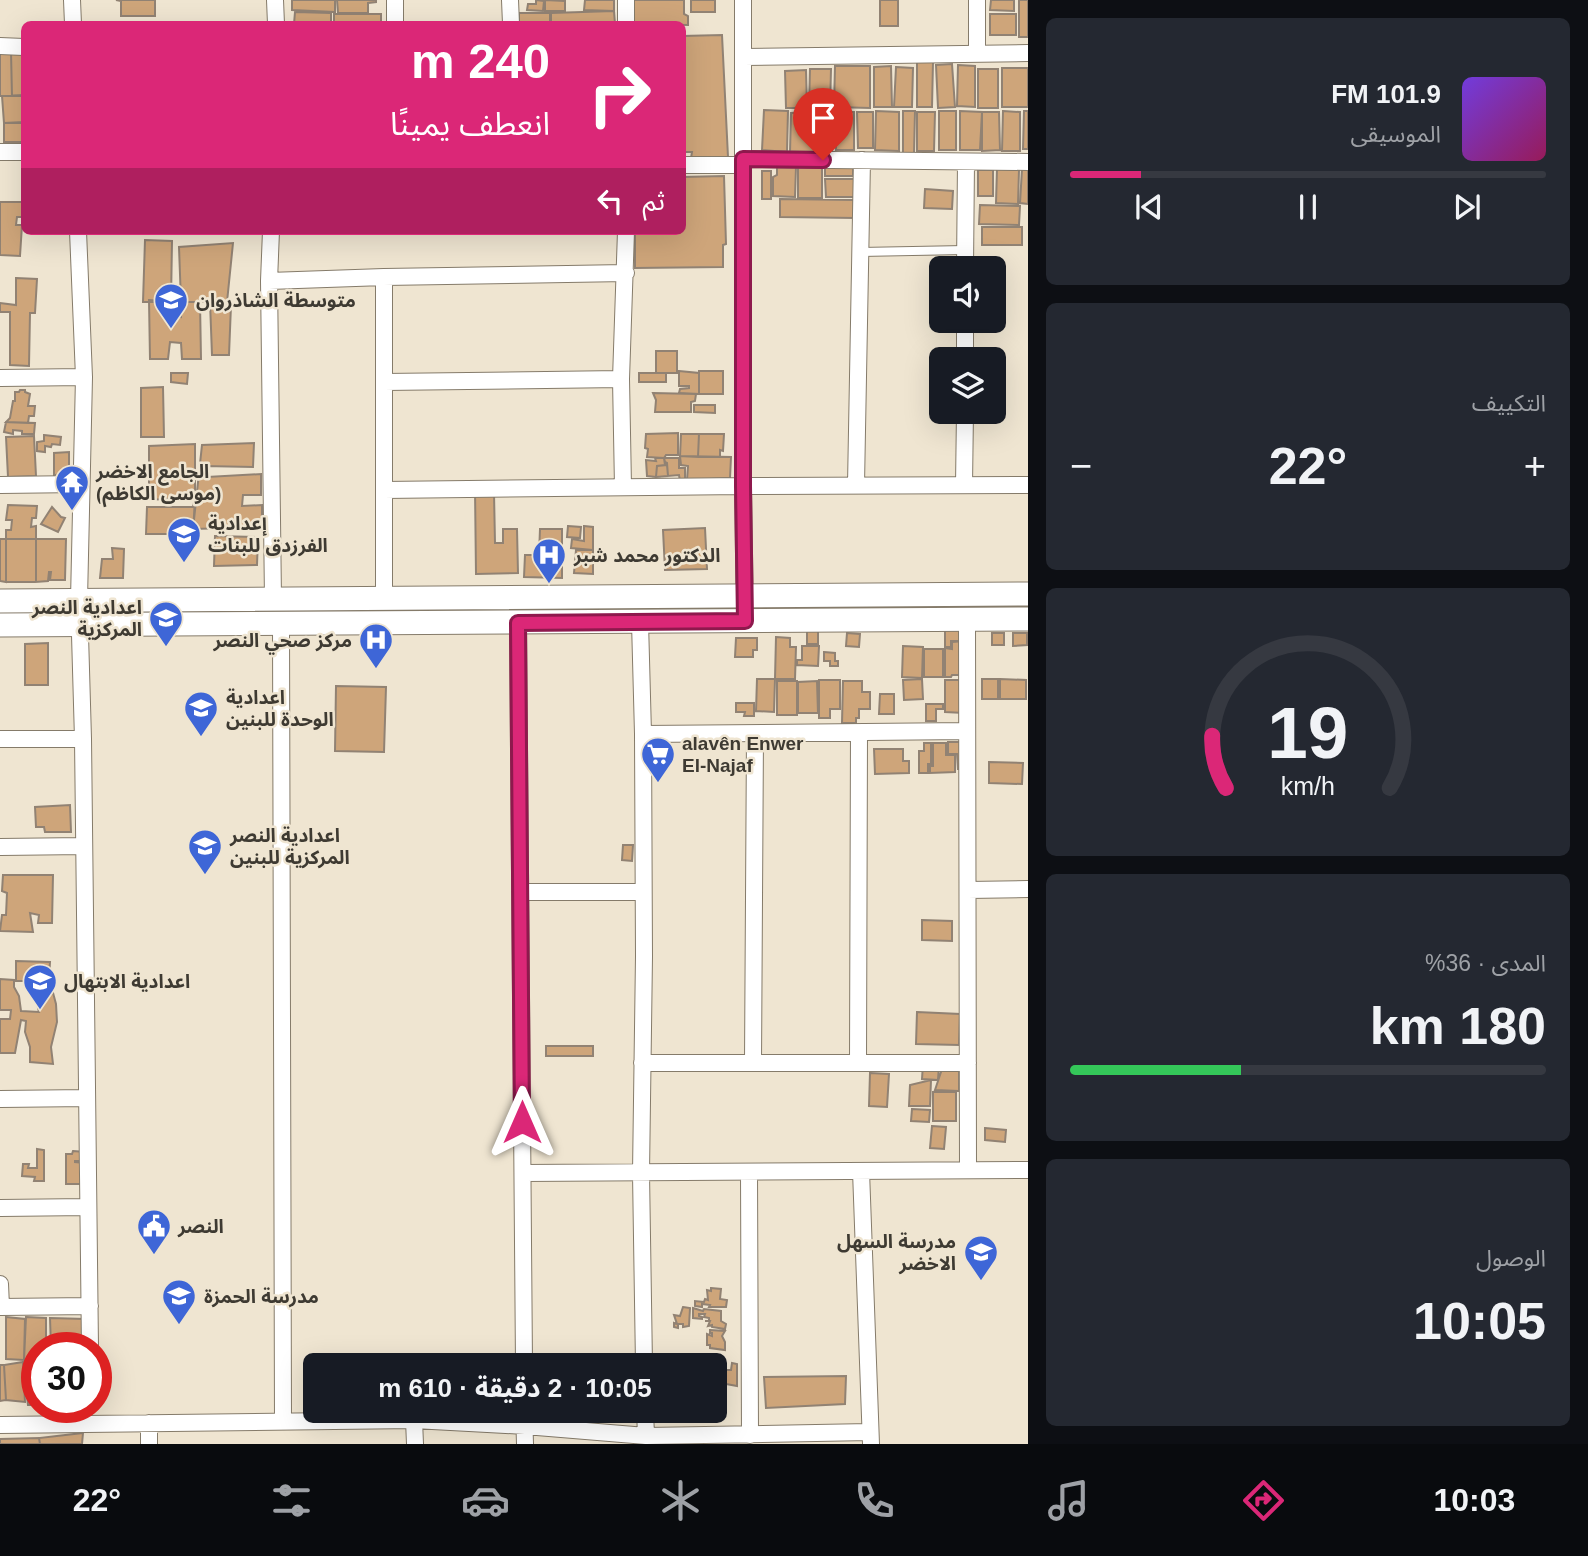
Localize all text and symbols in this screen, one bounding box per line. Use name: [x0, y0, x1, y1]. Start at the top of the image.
text: 240 m: [411, 34, 550, 88]
icon: right: [574, 49, 665, 140]
text: 101.9 FM: [1331, 79, 1441, 109]
pin: [793, 88, 853, 160]
icon: arrive: [804, 99, 842, 137]
text: انعطف يمينًا: [390, 106, 550, 142]
text: الموسيقى: [1350, 121, 1441, 147]
icon: left: [591, 182, 629, 220]
text: ثم: [643, 186, 665, 216]
icon: previous: [1130, 188, 1168, 226]
icon: pause: [1289, 188, 1327, 226]
icon: next: [1448, 188, 1486, 226]
map controls: [929, 256, 1006, 424]
button: sound: [929, 256, 1006, 333]
school or university icon: متوسطة الشاذروان: [152, 281, 190, 330]
place label: متوسطة الشاذروان: [196, 290, 356, 312]
button: layers: [929, 347, 1006, 424]
text: التكييف: [1472, 390, 1546, 416]
text: 22°: [1269, 437, 1347, 495]
text: −: [1070, 445, 1092, 487]
text: +: [1524, 445, 1546, 487]
place label: الجامع الاخضر (موسى الكاظم): [95, 461, 221, 508]
temple icon: الجامع الاخضر (موسى الكاظم): [53, 463, 91, 512]
place label: إعدادية الفرزدق للبنات: [208, 513, 328, 557]
school or university icon: إعدادية الفرزدق للبنات: [165, 515, 203, 564]
hospital icon: الدكتور محمد شبر: [530, 536, 568, 585]
place label: الدكتور محمد شبر: [573, 545, 720, 567]
place label: اعدادية النصر المركزية: [31, 597, 142, 641]
school or university icon: اعدادية النصر المركزية: [147, 599, 185, 648]
hospital icon: مركز صحي النصر: [357, 621, 395, 670]
place label: مركز صحي النصر: [213, 630, 352, 655]
place label: اعدادية الوحدة للبنين: [226, 687, 334, 730]
school or university icon: اعدادية الوحدة للبنين: [182, 689, 220, 738]
text: 19: [1268, 692, 1348, 773]
place label: alavên Enwer El-Najaf: [682, 733, 804, 776]
supermarket icon: alavên Enwer El-Najaf: [639, 735, 677, 784]
text: km/h: [1281, 772, 1335, 800]
place label: اعدادية النصر المركزية للبنين: [229, 825, 350, 869]
school or university icon: اعدادية النصر المركزية للبنين: [186, 827, 224, 876]
text: المدى · 36%: [1425, 950, 1546, 976]
school or university icon: اعدادية الابتهال: [21, 962, 59, 1011]
place label: اعدادية الابتهال: [64, 971, 190, 993]
text: 180 km: [1370, 997, 1546, 1055]
position arrow: [485, 1085, 559, 1159]
public building icon: النصر: [135, 1207, 173, 1256]
place label: النصر: [177, 1216, 224, 1238]
place label: مدرسة السهل الاخضر: [837, 1231, 956, 1275]
school or university icon: مدرسة السهل الاخضر: [962, 1233, 1000, 1282]
text: الوصول: [1476, 1245, 1546, 1271]
school or university icon: مدرسة الحمزة: [160, 1277, 198, 1326]
place label: مدرسة الحمزة: [204, 1286, 319, 1308]
text: 10:05: [1413, 1292, 1546, 1350]
speed limit sign: 30: [21, 1332, 112, 1423]
text: 10:05 · 2 دقيقة · 610 m: [378, 1373, 652, 1403]
icon: filters: [267, 1476, 316, 1525]
icon: car: [461, 1476, 510, 1525]
icon: climate: [656, 1476, 705, 1525]
icon: phone: [850, 1476, 899, 1525]
icon: music: [1044, 1476, 1093, 1525]
icon: directions: [1239, 1476, 1288, 1525]
text: 22°: [73, 1482, 121, 1518]
text: 10:03: [1433, 1482, 1515, 1518]

